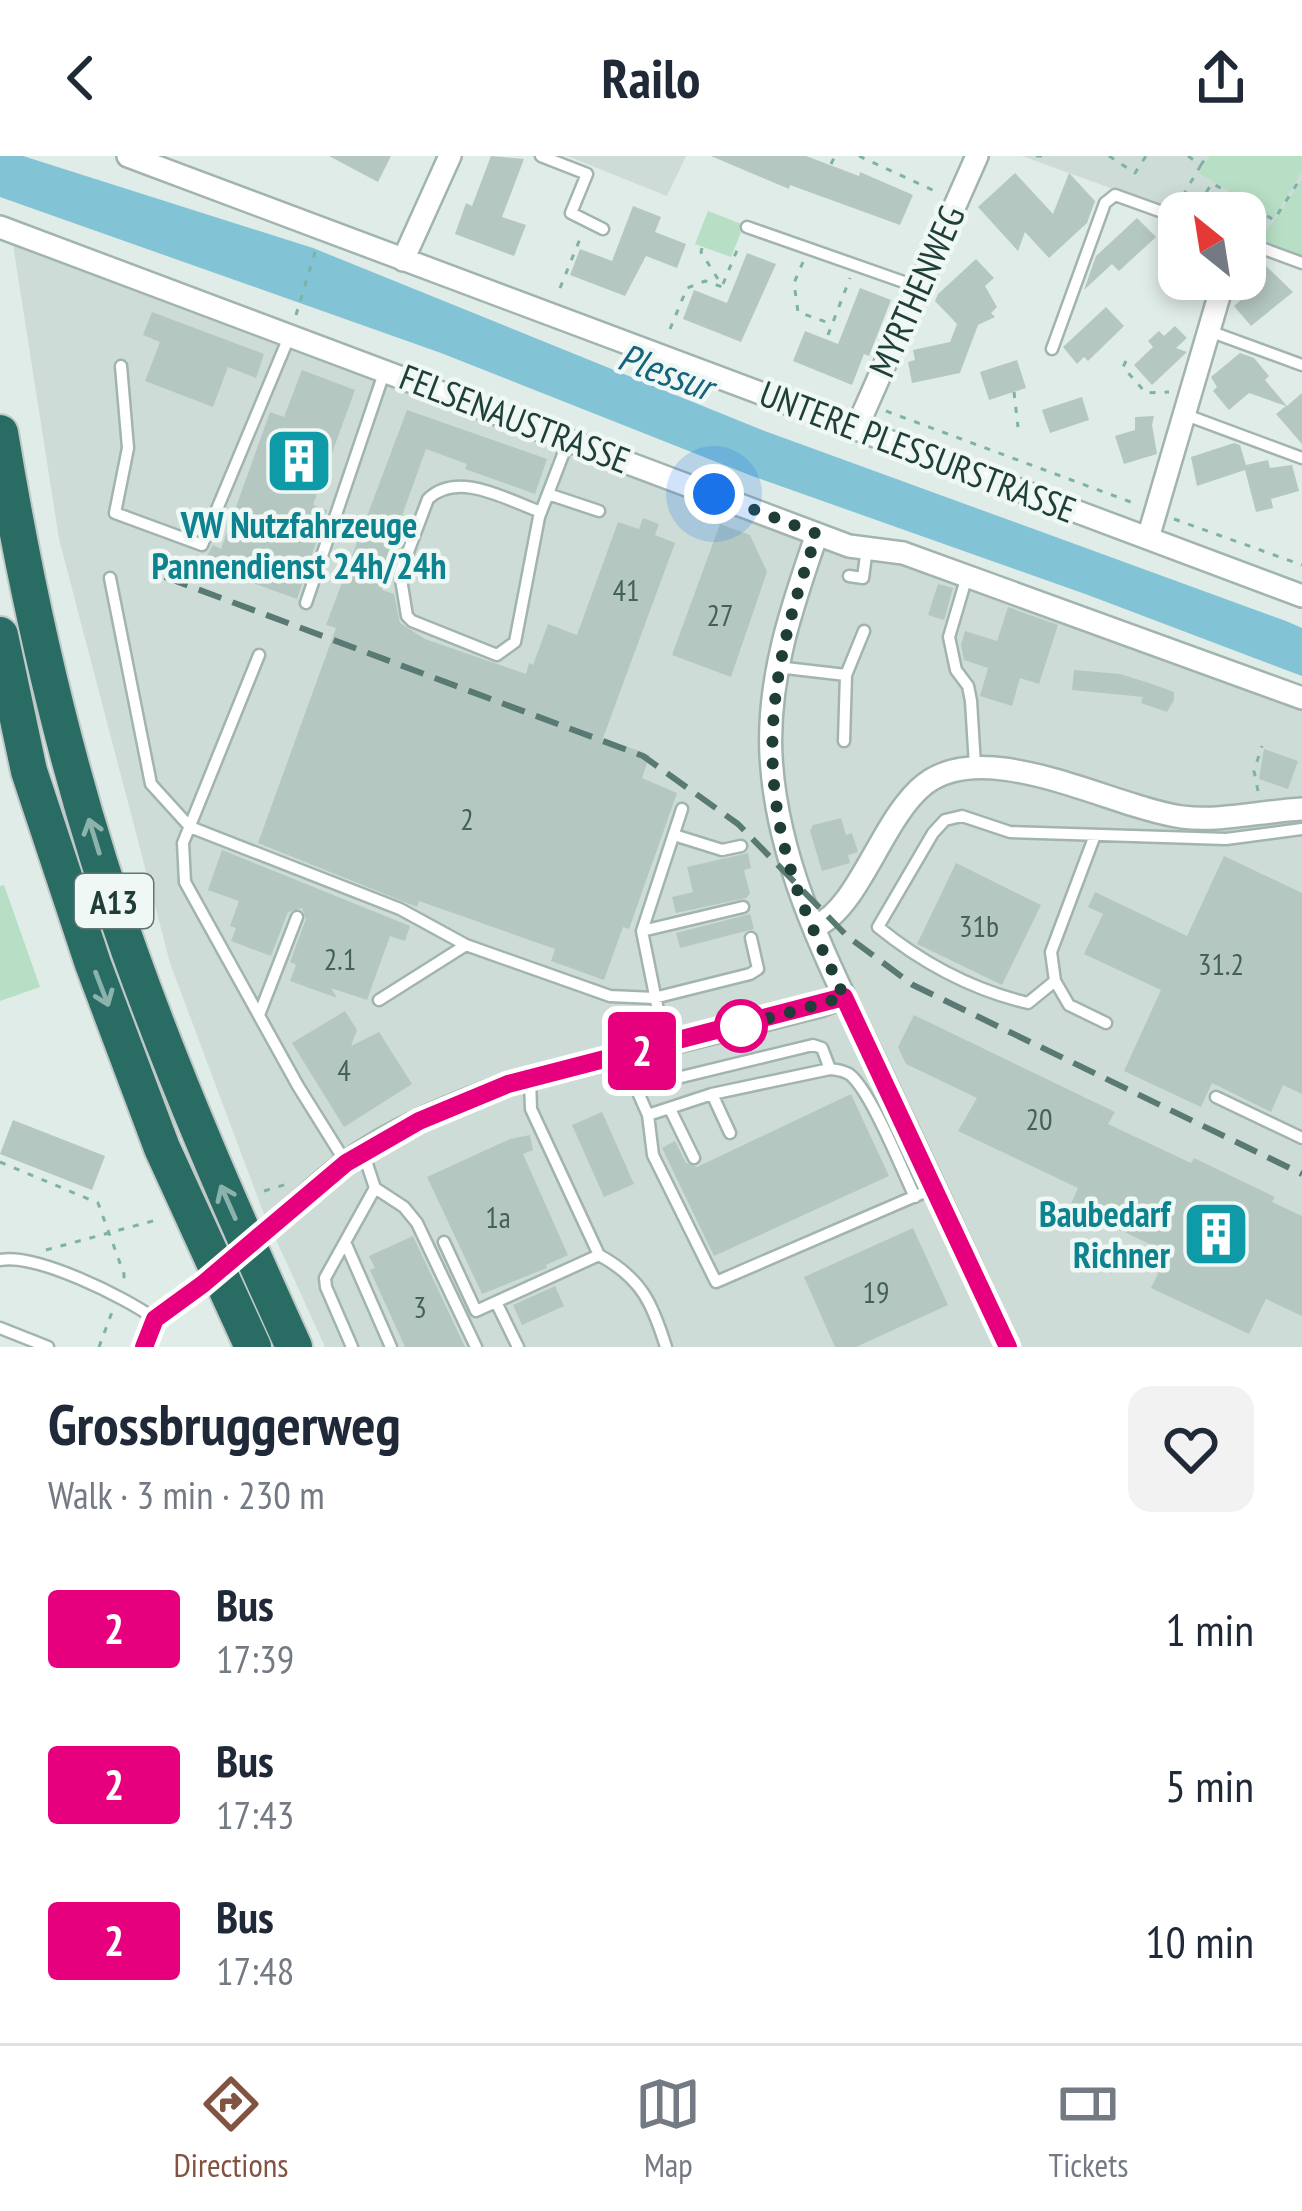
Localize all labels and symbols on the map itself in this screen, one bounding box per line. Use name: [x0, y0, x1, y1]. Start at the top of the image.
north arrow: [1158, 192, 1266, 300]
street label: MYRTHENWEG: [857, 198, 975, 384]
water label: Plessur: [612, 330, 725, 413]
street label: FELSENAUSTRASSE: [393, 353, 637, 483]
street label: UNTERE PLESSURSTRASSE: [753, 369, 1083, 533]
building icon: VW Nutzfahrzeuge Pannendienst 24h/24h: [264, 426, 334, 496]
your location: [684, 464, 744, 524]
place label: VW Nutzfahrzeuge Pannendienst 24h/24h: [152, 501, 446, 589]
house number: 41: [613, 570, 640, 609]
house number: 27: [707, 595, 734, 634]
house number: 2: [460, 799, 474, 838]
one-way arrow: [82, 818, 104, 856]
road number: A13: [75, 874, 153, 928]
house number: 31b: [959, 906, 999, 945]
house number: 2.1: [324, 939, 356, 978]
house number: 31.2: [1198, 944, 1244, 983]
one-way arrow: [93, 969, 115, 1006]
unlabelled marker: [716, 1001, 766, 1051]
line badge: 2: [603, 1012, 681, 1090]
house number: 4: [337, 1050, 351, 1089]
house number: 20: [1026, 1099, 1053, 1138]
one-way arrow: [216, 1185, 238, 1221]
place label: Baubedarf Richner: [1039, 1190, 1172, 1278]
house number: 1a: [485, 1197, 511, 1236]
building icon: Baubedarf Richner: [1181, 1199, 1251, 1269]
house number: 19: [863, 1272, 890, 1311]
house number: 3: [413, 1287, 427, 1326]

